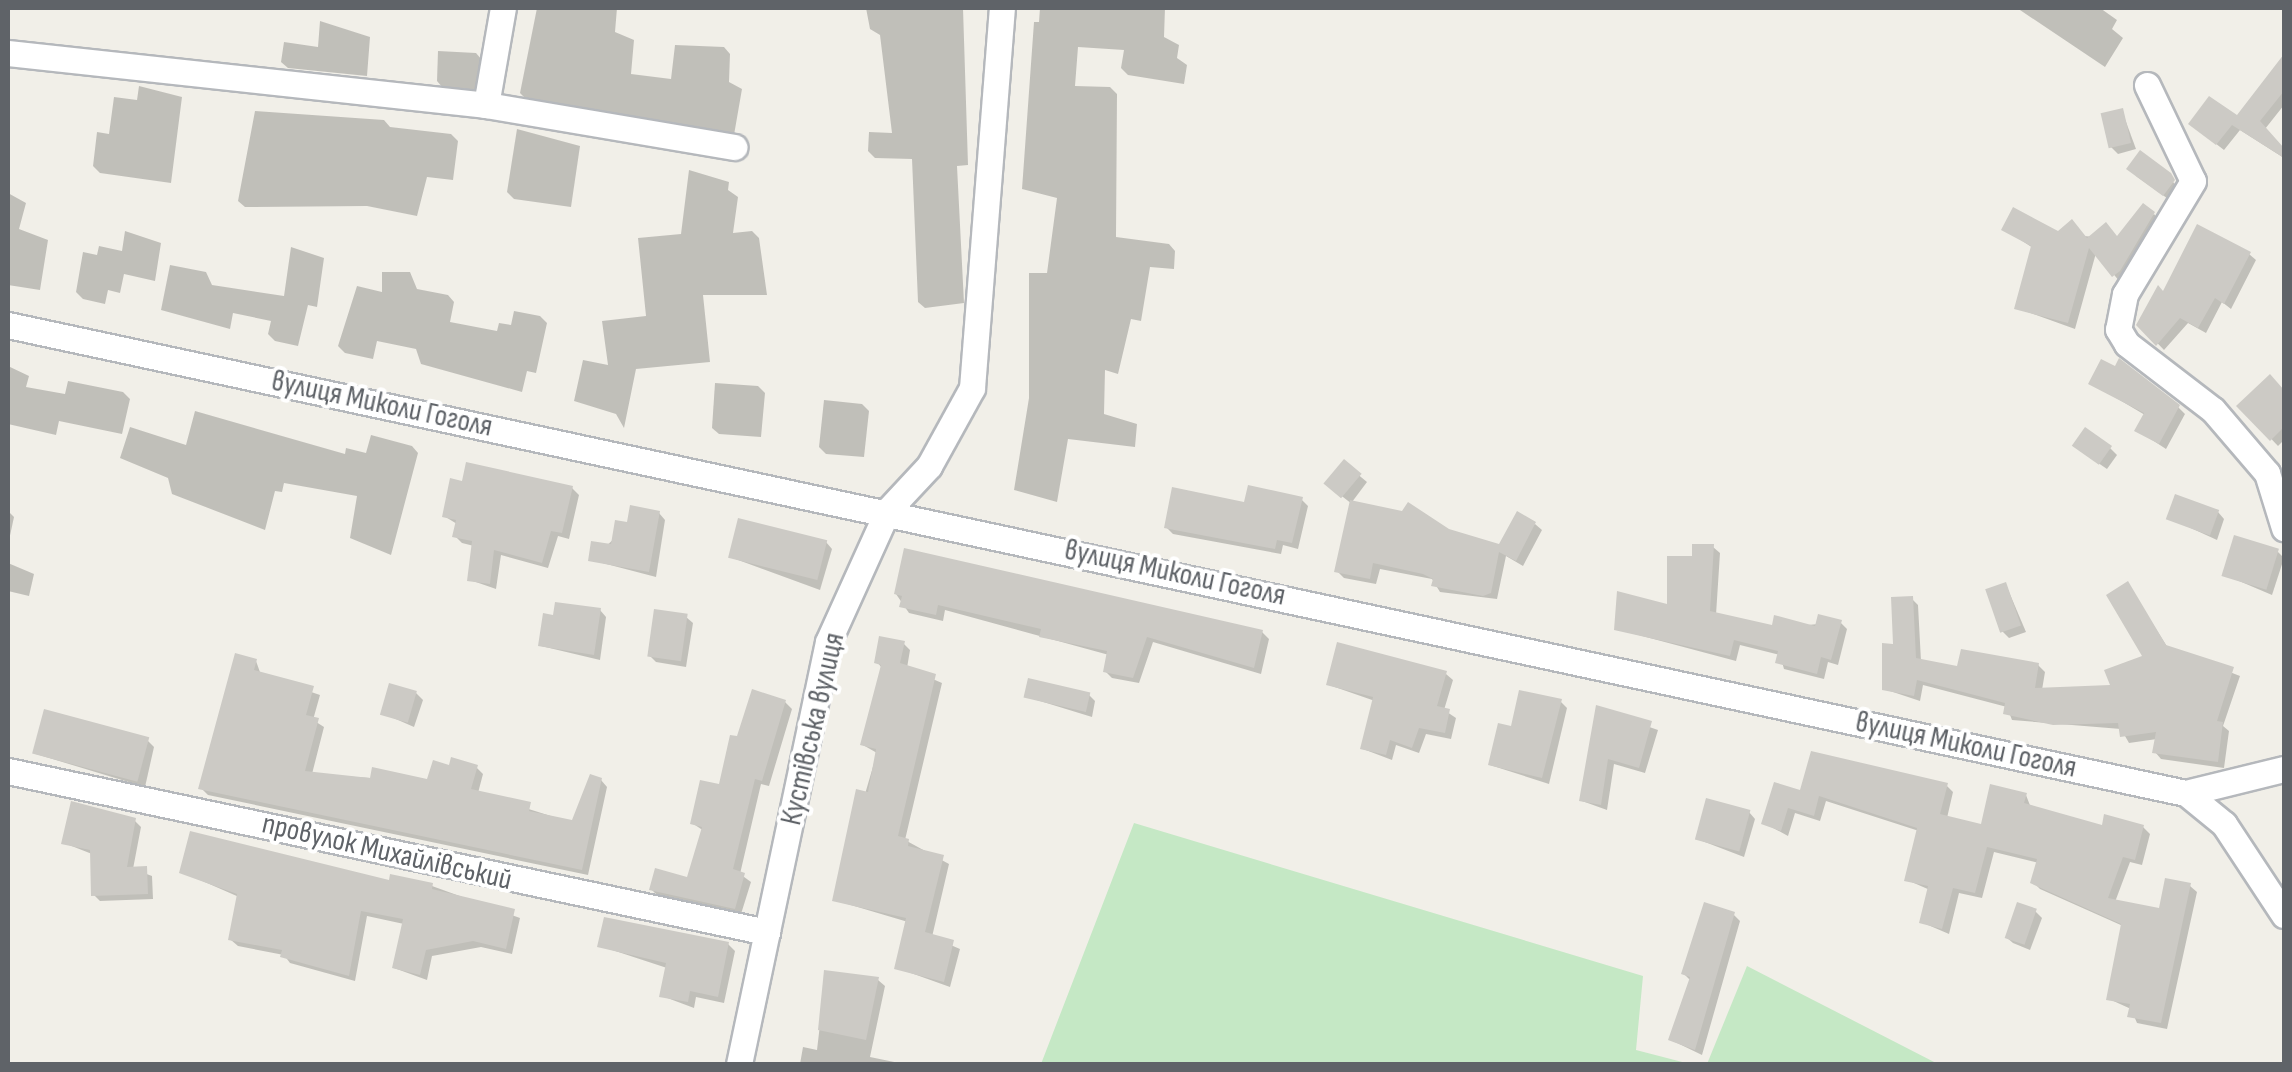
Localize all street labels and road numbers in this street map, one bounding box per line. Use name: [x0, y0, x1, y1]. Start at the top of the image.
street label: вулиця Миколи Гоголя: [268, 363, 496, 445]
street label: вулиця Миколи Гоголя: [1061, 532, 1289, 614]
street label: Кустівська вулиця: [773, 629, 853, 829]
street label: вулиця Миколи Гоголя: [1852, 704, 2080, 786]
street label: провулок Михайлівський: [259, 806, 515, 898]

